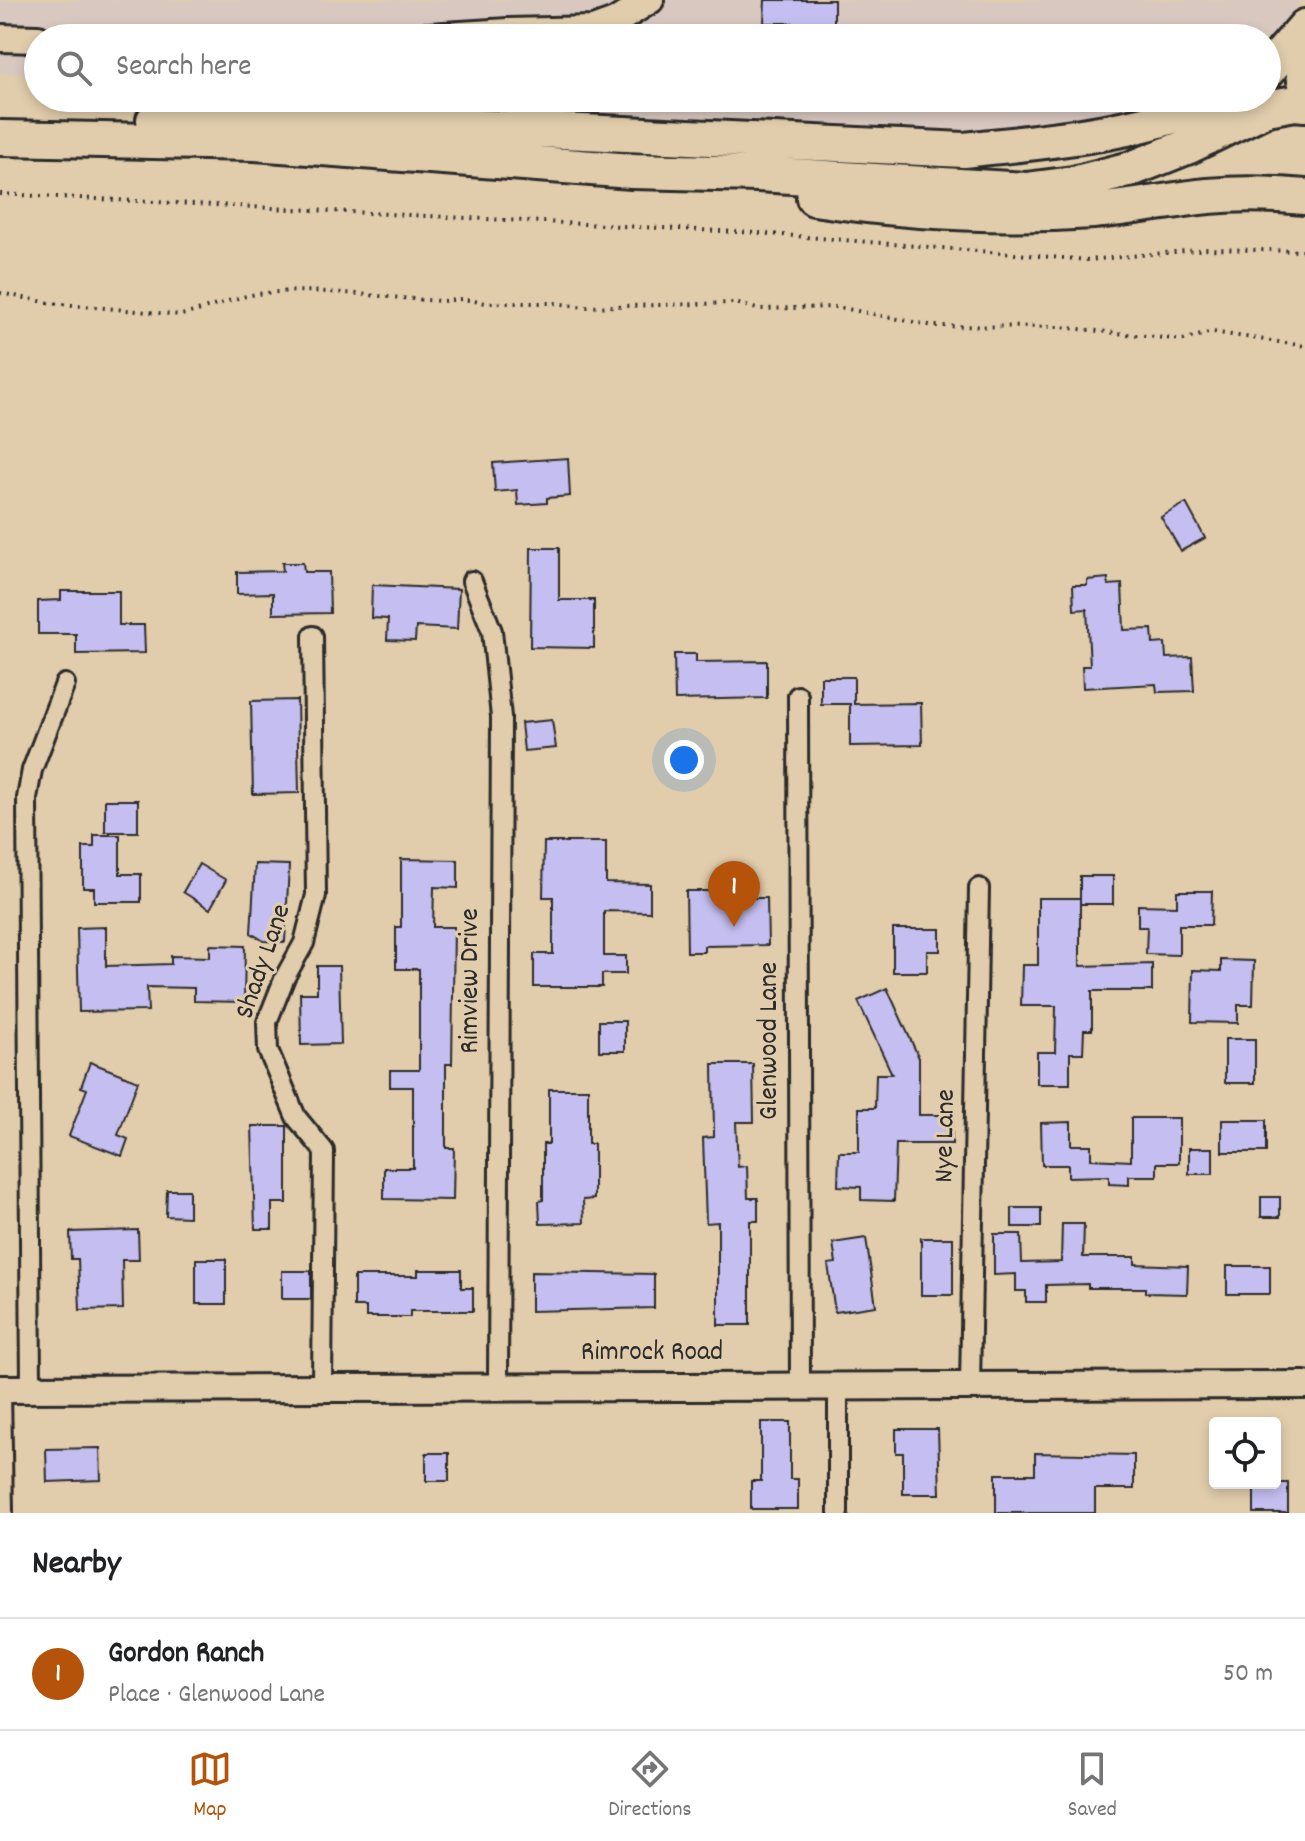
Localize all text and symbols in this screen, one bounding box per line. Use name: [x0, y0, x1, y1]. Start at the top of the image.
search box: [24, 24, 1281, 112]
icon: search: [52, 46, 96, 90]
text: Search here: [116, 47, 252, 90]
your location: [664, 740, 704, 780]
pin: 1: [708, 861, 760, 927]
street label: Shady Lane: [227, 899, 303, 1025]
street label: Rimview Drive: [452, 908, 492, 1054]
street label: Glenwood Lane: [751, 962, 791, 1120]
street label: Nye Lane: [926, 1089, 968, 1183]
street label: Rimrock Road: [581, 1334, 723, 1374]
map controls: [1209, 1417, 1281, 1489]
button: locate: [1209, 1417, 1281, 1489]
text: Nearby: [32, 1541, 121, 1590]
text: Gordon Ranch: [108, 1634, 264, 1677]
text: 1: [55, 1656, 61, 1693]
text: 50 m: [1223, 1656, 1273, 1693]
text: Place · Glenwood Lane: [108, 1677, 325, 1714]
tab: Map: [188, 1747, 232, 1826]
tab: Directions: [608, 1747, 692, 1826]
tab: Saved: [1068, 1747, 1117, 1826]

